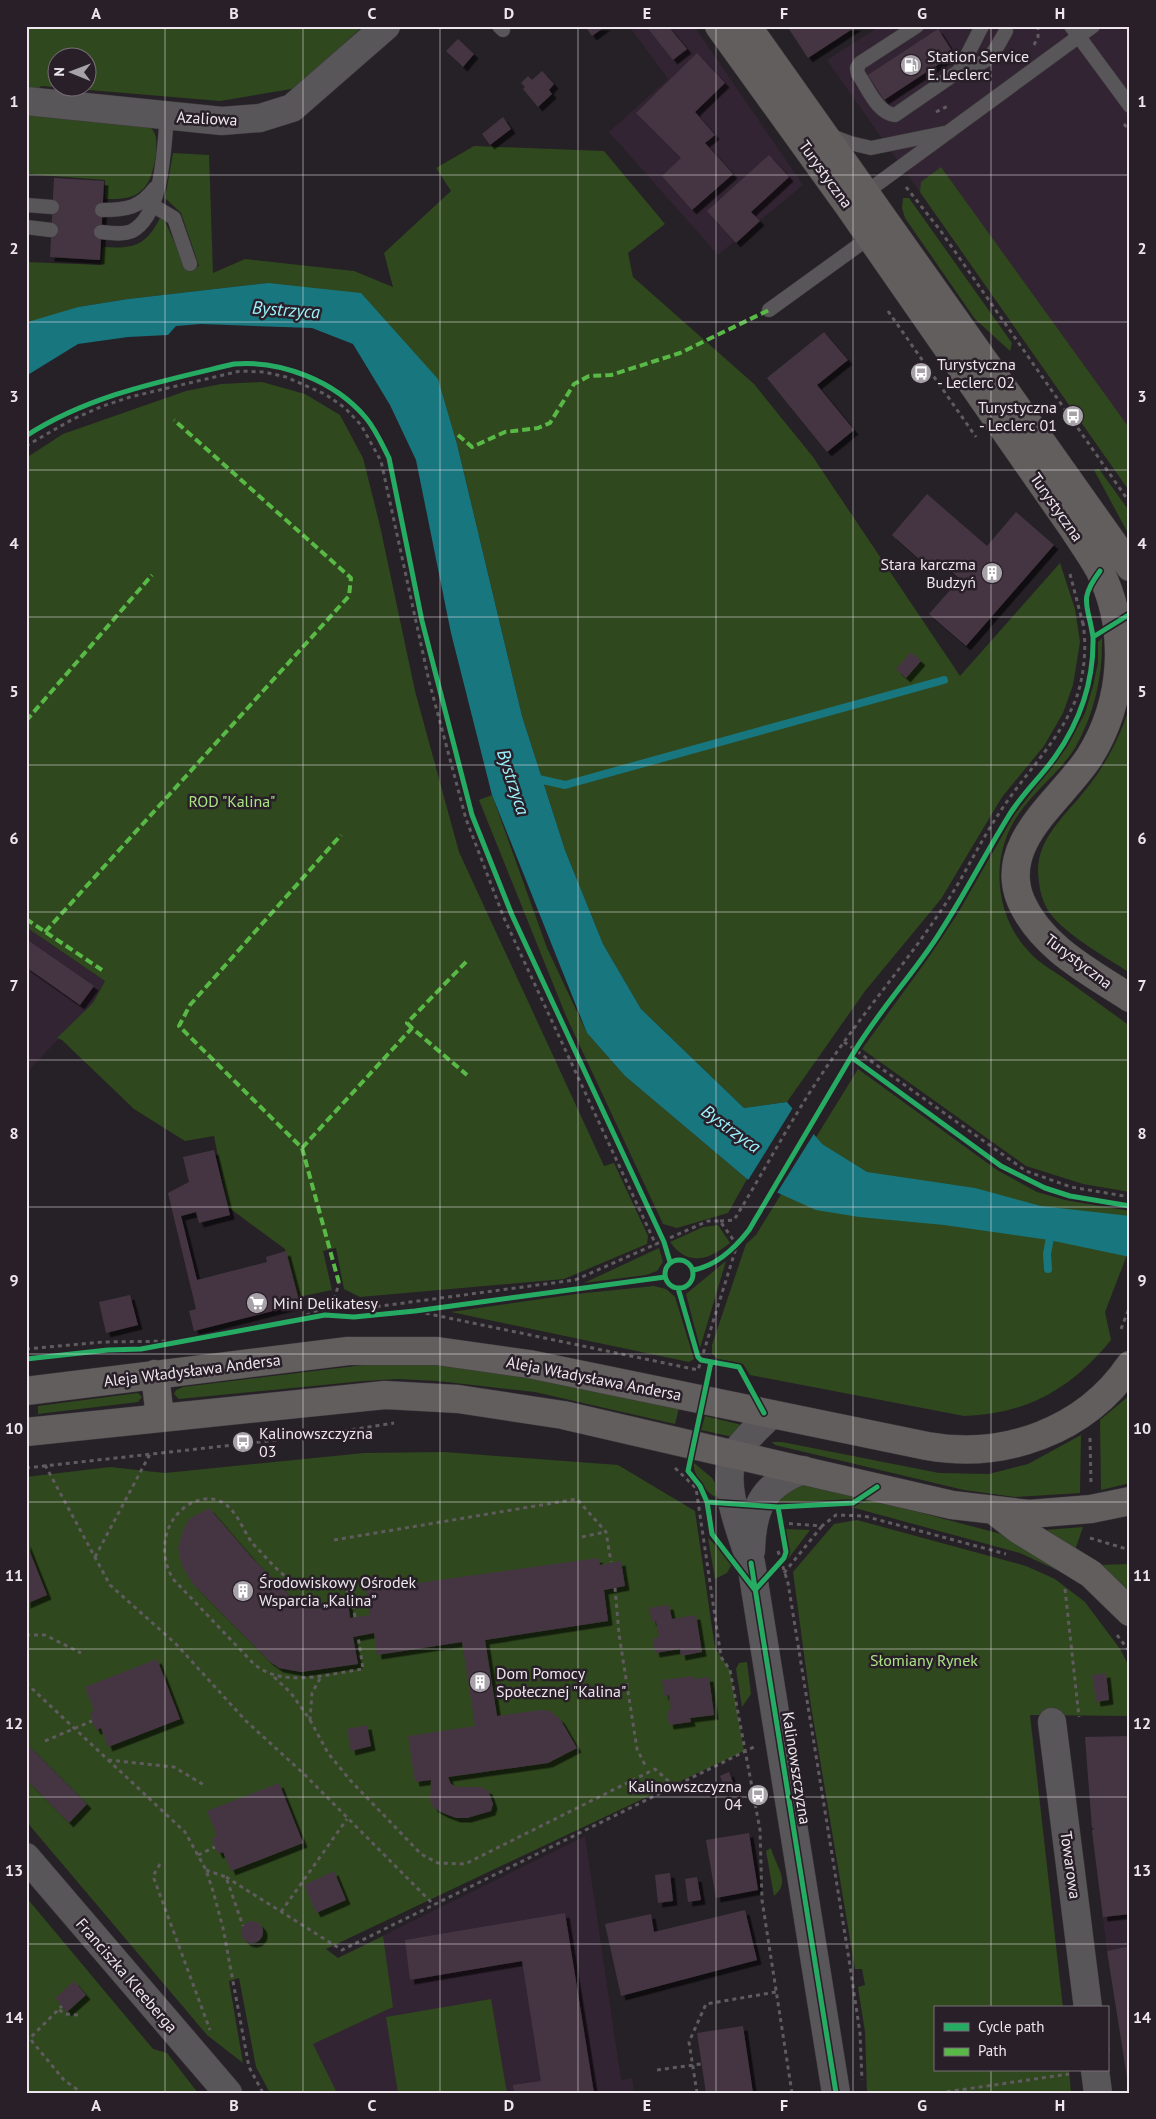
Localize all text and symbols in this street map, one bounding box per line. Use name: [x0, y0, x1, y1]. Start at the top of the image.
text: A: [91, 3, 101, 23]
text: B: [229, 3, 239, 23]
text: C: [368, 3, 377, 23]
text: D: [504, 3, 514, 23]
text: E: [643, 3, 651, 23]
text: F: [780, 3, 788, 23]
text: G: [917, 3, 927, 23]
text: H: [1055, 3, 1065, 23]
place label: Station Service E. Leclerc: [927, 46, 1029, 84]
north arrow: [48, 48, 98, 98]
fuel station icon: Station Service E. Leclerc: [899, 53, 923, 77]
text: N: [50, 67, 68, 77]
text: 1: [9, 91, 19, 111]
text: 1: [1137, 91, 1147, 111]
street label: Azaliowa: [176, 106, 238, 130]
street label: Turystyczna: [795, 136, 857, 212]
text: 2: [9, 238, 19, 258]
text: 2: [1137, 238, 1147, 258]
water label: Bystrzyca: [251, 296, 321, 323]
place label: Turystyczna - Leclerc 02: [937, 354, 1016, 392]
bus stop icon: Turystyczna - Leclerc 02: [909, 361, 933, 385]
text: 3: [9, 386, 19, 406]
text: 3: [1137, 386, 1147, 406]
place label: Turystyczna - Leclerc 01: [978, 397, 1057, 435]
bus stop icon: Turystyczna - Leclerc 01: [1061, 404, 1085, 428]
street label: Turystyczna: [1026, 469, 1088, 545]
text: 4: [9, 533, 19, 553]
text: 4: [1137, 533, 1147, 553]
place label: Stara karczma Budzyń: [880, 554, 976, 592]
building icon: Stara karczma Budzyń: [980, 561, 1004, 585]
text: 5: [9, 681, 19, 701]
text: 5: [1137, 681, 1147, 701]
water label: Bystrzyca: [492, 746, 535, 818]
park label: ROD "Kalina": [189, 791, 275, 811]
text: 6: [9, 828, 19, 848]
text: 6: [1137, 828, 1147, 848]
street label: Turystyczna: [1041, 929, 1117, 993]
text: 7: [9, 975, 19, 995]
text: 7: [1137, 975, 1147, 995]
water label: Bystrzyca: [697, 1099, 766, 1158]
text: 8: [9, 1123, 19, 1143]
text: 8: [1137, 1123, 1147, 1143]
text: 9: [9, 1270, 19, 1290]
text: 9: [1137, 1270, 1147, 1290]
supermarket icon: Mini Delikatesy: [245, 1291, 269, 1315]
place label: Mini Delikatesy: [273, 1293, 379, 1313]
street label: Aleja Władysława Andersa: [102, 1349, 282, 1391]
street label: Aleja Władysława Andersa: [505, 1351, 683, 1405]
text: 10: [5, 1418, 23, 1438]
text: 10: [1133, 1418, 1151, 1438]
place label: Kalinowszczyzna 03: [259, 1423, 373, 1461]
bus stop icon: Kalinowszczyzna 03: [231, 1430, 255, 1454]
text: 11: [5, 1565, 23, 1585]
text: 11: [1133, 1565, 1151, 1585]
place label: Środowiskowy Ośrodek Wsparcia „Kalina”: [259, 1572, 417, 1610]
building icon: Środowiskowy Ośrodek Wsparcia „Kalina”: [231, 1579, 255, 1603]
park label: Słomiany Rynek: [870, 1650, 978, 1670]
place label: Dom Pomocy Społecznej "Kalina": [496, 1663, 626, 1701]
building icon: Dom Pomocy Społecznej "Kalina": [468, 1670, 492, 1694]
street label: Kalinowszczyzna: [778, 1710, 816, 1826]
text: 12: [5, 1713, 23, 1733]
text: 12: [1133, 1713, 1151, 1733]
place label: Kalinowszczyzna 04: [628, 1776, 742, 1814]
bus stop icon: Kalinowszczyzna 04: [746, 1783, 770, 1807]
street label: Towarowa: [1056, 1830, 1086, 1900]
text: 13: [5, 1860, 23, 1880]
text: 13: [1133, 1860, 1151, 1880]
street label: Franciszka Kleeberga: [72, 1914, 182, 2036]
legend: [934, 2006, 1108, 2072]
text: 14: [5, 2007, 23, 2027]
text: 14: [1133, 2007, 1151, 2027]
text: Cycle path: [978, 2017, 1044, 2036]
text: Path: [978, 2041, 1007, 2060]
text: A: [91, 2095, 101, 2115]
text: B: [229, 2095, 239, 2115]
text: C: [368, 2095, 377, 2115]
text: D: [504, 2095, 514, 2115]
text: E: [643, 2095, 651, 2115]
text: F: [780, 2095, 788, 2115]
text: G: [917, 2095, 927, 2115]
text: H: [1055, 2095, 1065, 2115]

